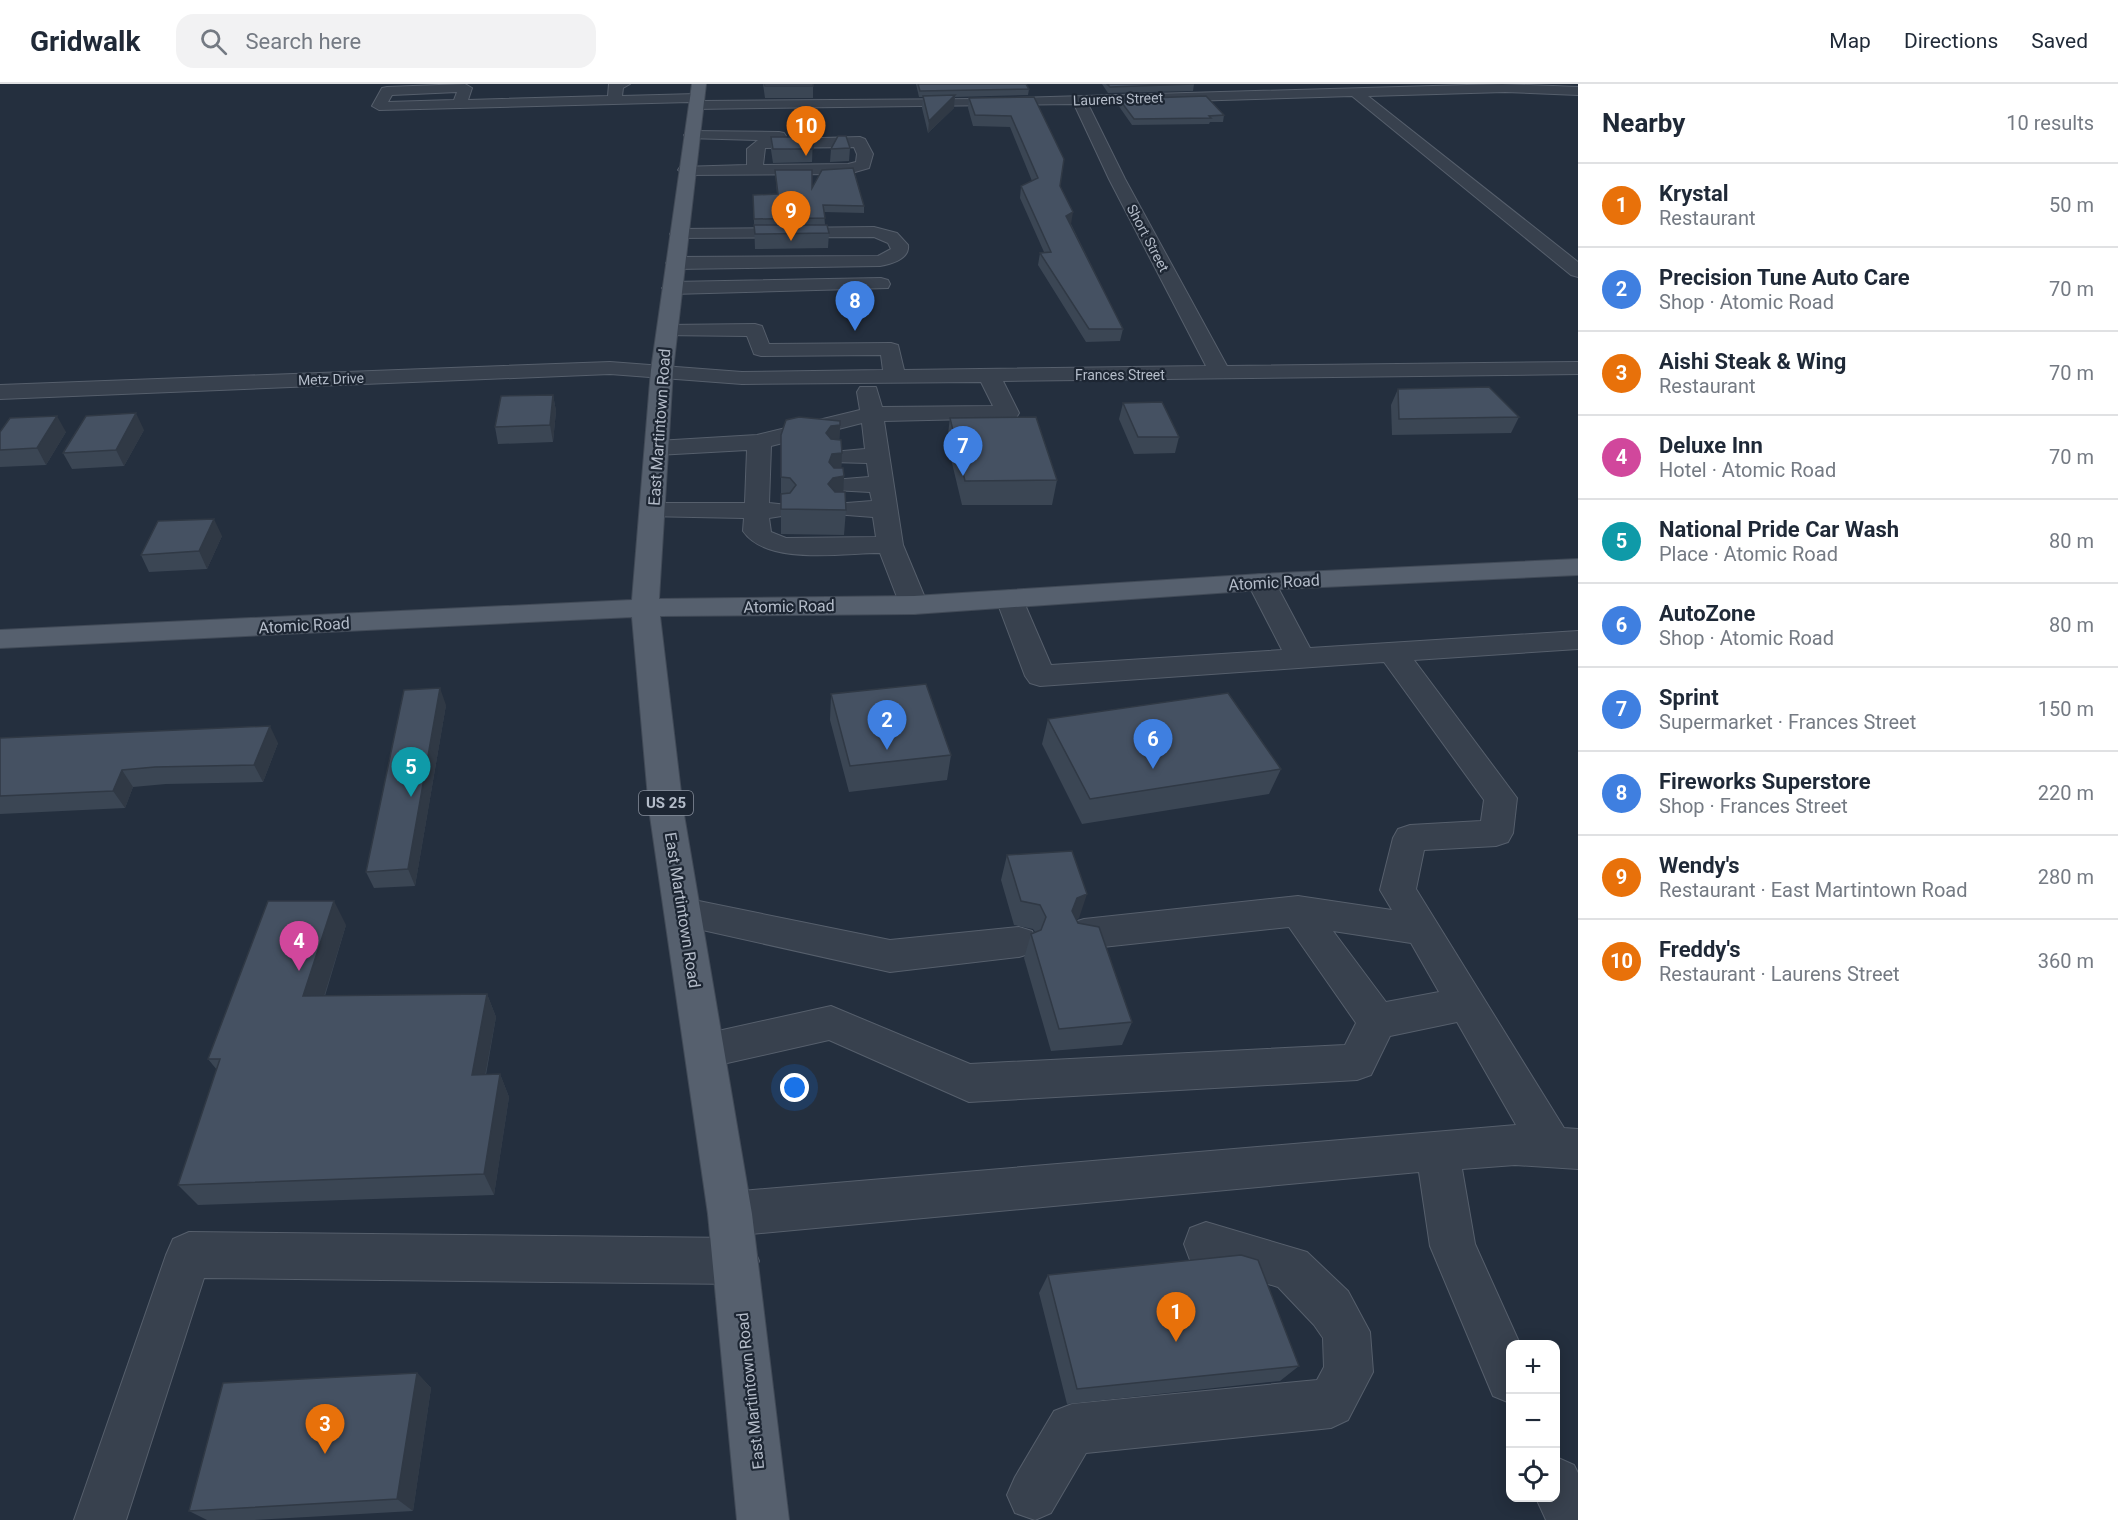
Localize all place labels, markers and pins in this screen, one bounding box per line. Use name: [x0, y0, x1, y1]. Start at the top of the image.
pin: 10: [786, 106, 826, 156]
pin: 9: [772, 192, 810, 241]
pin: 8: [836, 282, 874, 331]
pin: 7: [944, 426, 982, 476]
pin: 2: [868, 700, 906, 750]
pin: 6: [1134, 720, 1172, 769]
pin: 5: [392, 748, 430, 797]
pin: 4: [280, 922, 318, 971]
pin: 1: [1156, 1292, 1196, 1342]
pin: 3: [306, 1404, 344, 1454]

